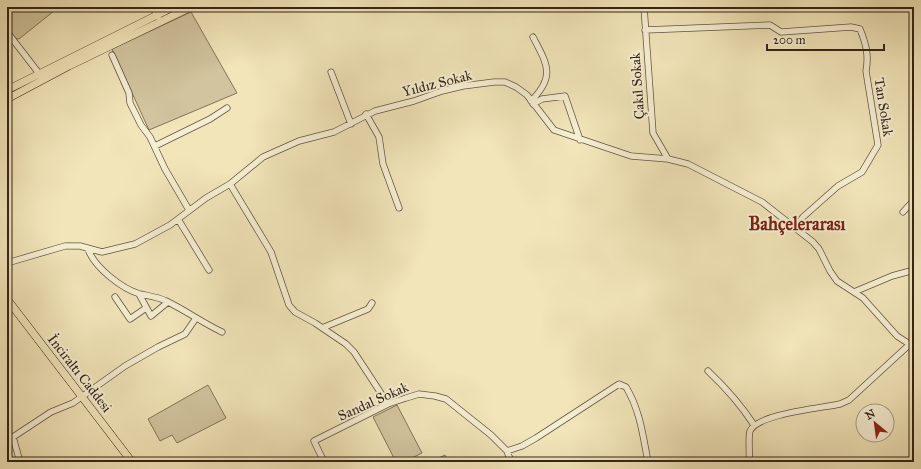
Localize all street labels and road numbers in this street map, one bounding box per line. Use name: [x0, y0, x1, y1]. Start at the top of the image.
street label: Çakıl Sokak: [627, 52, 648, 120]
street label: Yıldız Sokak: [401, 67, 474, 100]
street label: Tan Sokak: [870, 76, 897, 138]
street label: İnciraltı Caddesi: [44, 330, 116, 416]
street label: Sandal Sokak: [335, 378, 412, 425]

